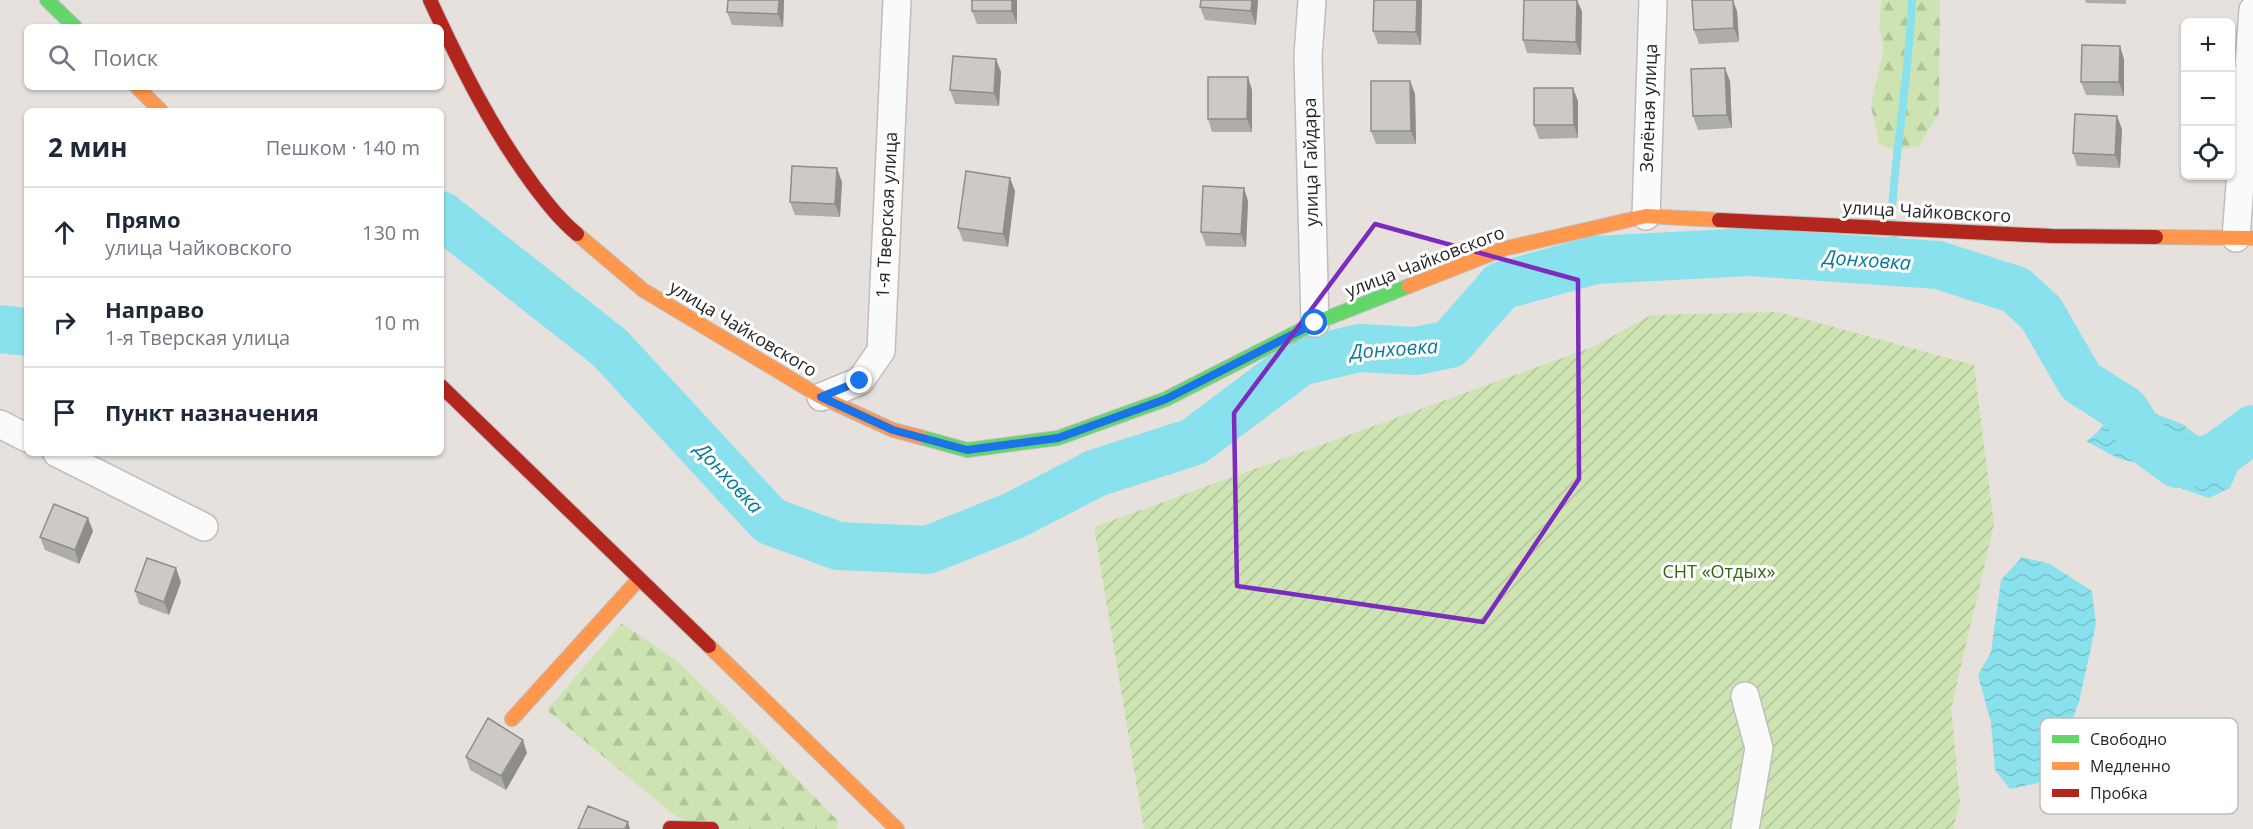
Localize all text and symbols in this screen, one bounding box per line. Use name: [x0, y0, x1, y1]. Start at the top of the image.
map controls: [2181, 18, 2235, 180]
button: +: [2181, 18, 2235, 72]
search box: [24, 24, 444, 90]
icon: search: [45, 41, 78, 74]
text: Поиск: [93, 42, 158, 72]
street label: Зелёная улица: [1634, 43, 1662, 173]
button: −: [2181, 72, 2235, 126]
street label: улица Гайдара: [1297, 97, 1323, 227]
button: locate: [2181, 126, 2235, 180]
text: 2 мин: [48, 129, 128, 165]
street label: 1-я Тверская улица: [870, 131, 902, 299]
text: Пешком · 140 m: [266, 134, 420, 161]
street label: улица Чайковского: [1842, 195, 2012, 227]
text: Прямо: [105, 204, 181, 234]
icon: ahead: [48, 216, 81, 249]
text: 130 m: [362, 219, 420, 246]
street label: улица Чайковского: [1342, 220, 1508, 302]
text: улица Чайковского: [105, 234, 292, 261]
water label: Донховка: [1820, 243, 1912, 276]
street label: улица Чайковского: [665, 274, 822, 382]
text: Направо: [105, 294, 204, 324]
icon: right: [48, 306, 81, 339]
text: 10 m: [373, 309, 420, 336]
route start: [1301, 309, 1327, 335]
text: 1-я Тверская улица: [105, 324, 290, 351]
water label: Донховка: [1347, 332, 1439, 365]
route end: [846, 367, 872, 393]
icon: arrive: [48, 396, 81, 429]
text: Пункт назначения: [105, 397, 319, 427]
water label: Донховка: [688, 435, 769, 519]
park label: СНТ «Отдых»: [1662, 559, 1776, 583]
legend: [2040, 718, 2238, 814]
text: Свободно: [2090, 728, 2167, 750]
text: Медленно: [2090, 755, 2171, 777]
text: Пробка: [2090, 782, 2148, 804]

